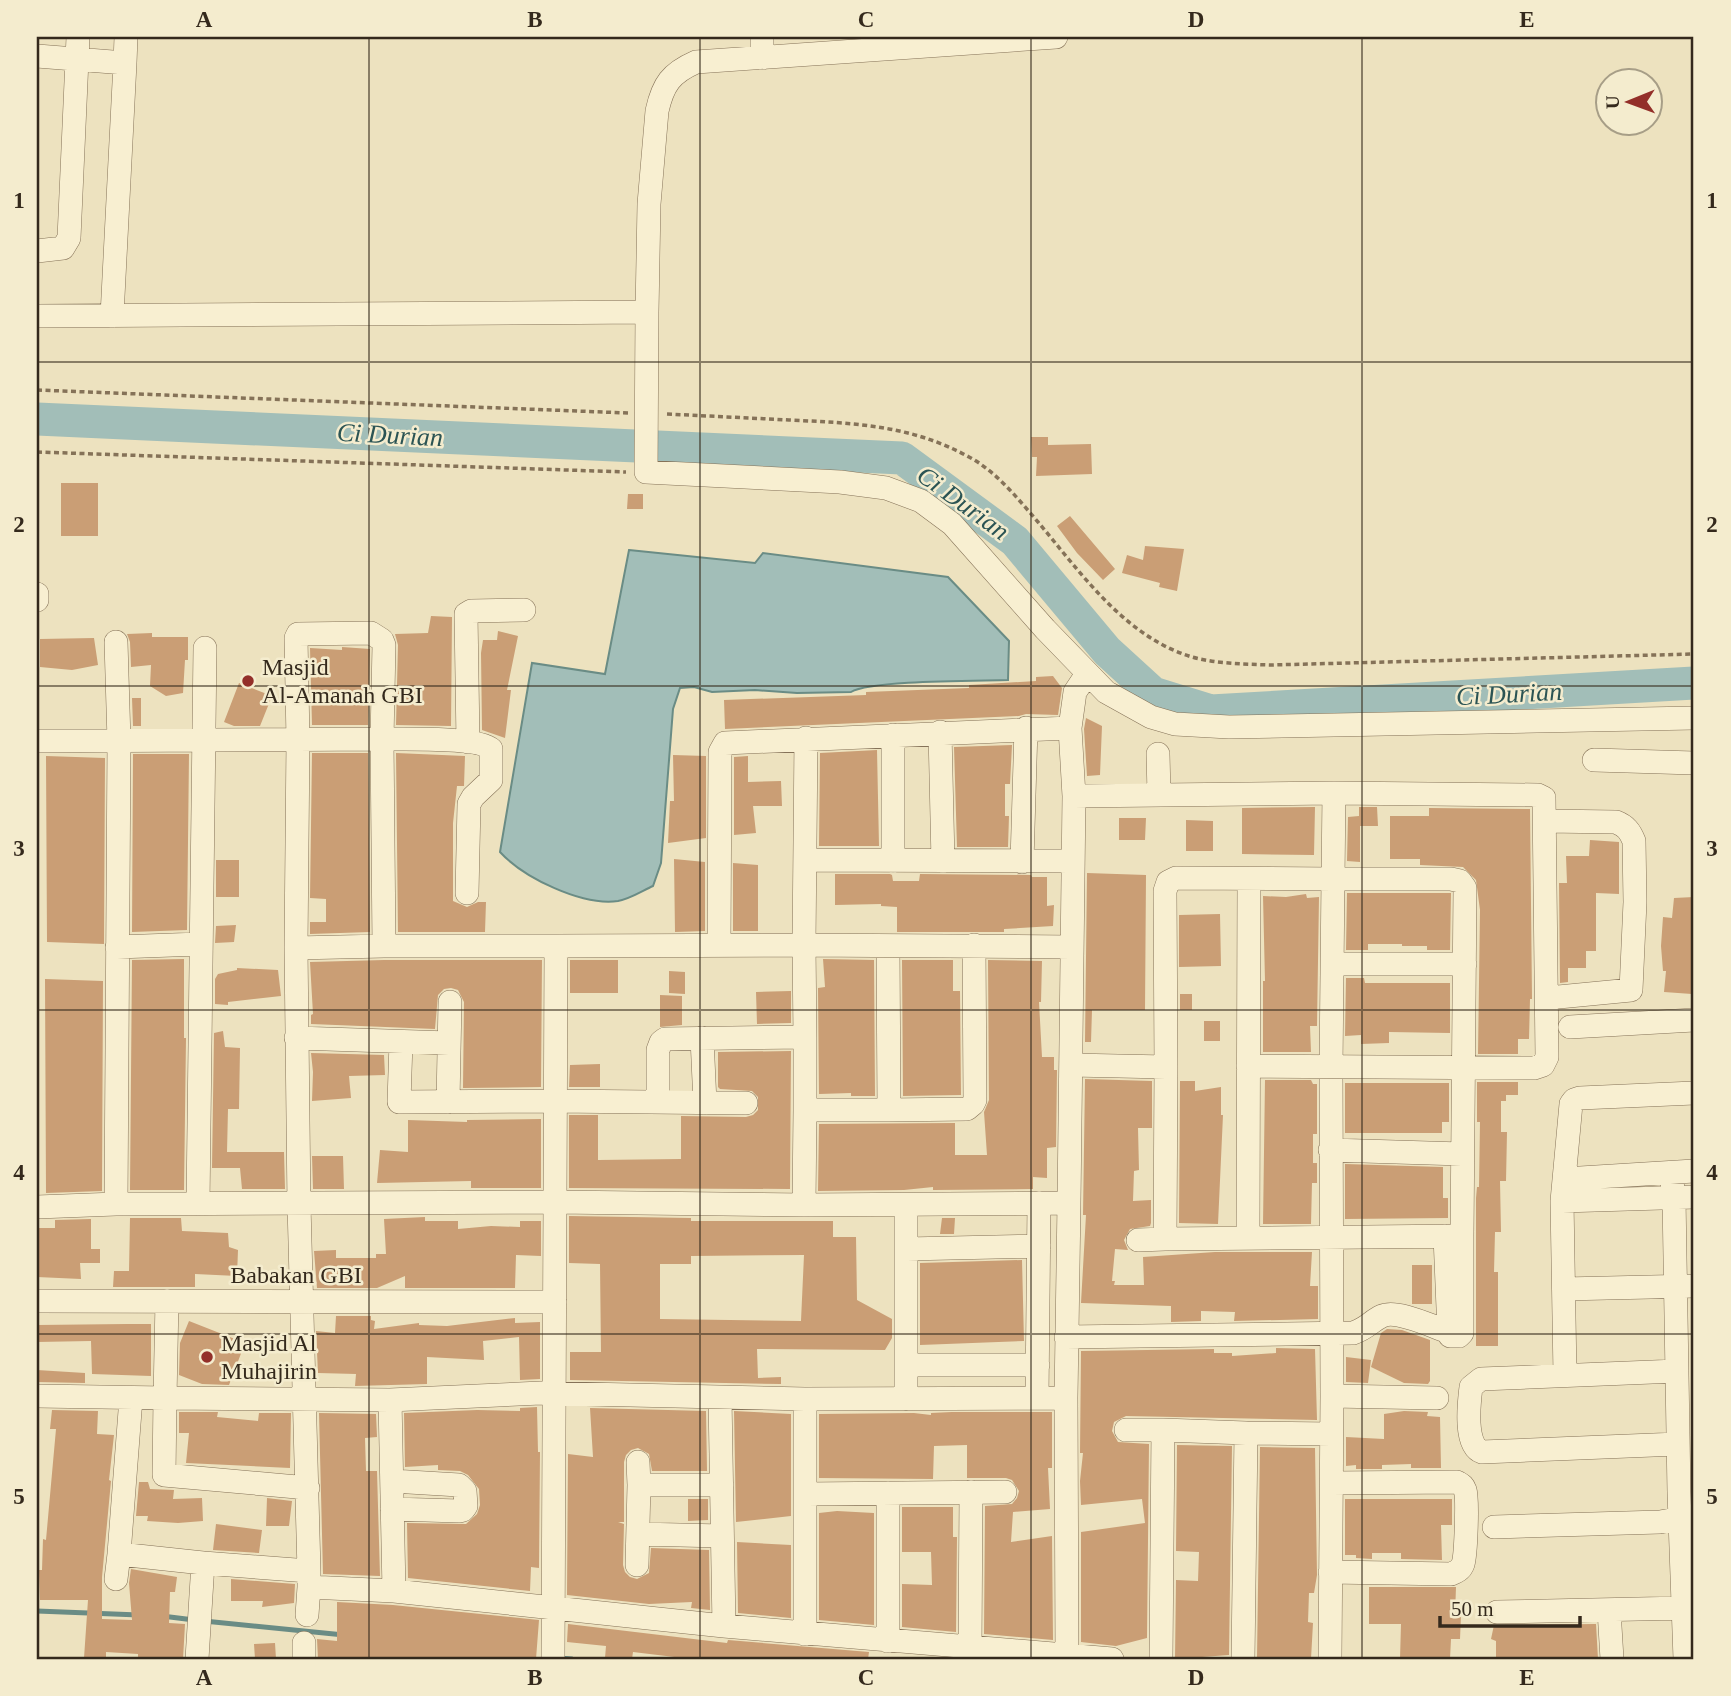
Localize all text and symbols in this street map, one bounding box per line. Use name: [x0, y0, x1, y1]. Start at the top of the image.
text: A: [196, 7, 213, 32]
text: B: [527, 7, 543, 32]
text: C: [858, 7, 874, 32]
text: D: [1188, 7, 1204, 32]
text: E: [1519, 7, 1535, 32]
north arrow: [1594, 66, 1664, 136]
text: U: [1602, 95, 1623, 109]
text: 1: [13, 188, 25, 213]
text: 1: [1706, 188, 1718, 213]
water label: Ci Durian: [336, 418, 444, 452]
water label: Ci Durian: [912, 460, 1014, 546]
text: 2: [13, 512, 25, 537]
text: 2: [1706, 512, 1718, 537]
place label: Masjid Al-Amanah GBI: [262, 654, 423, 708]
marker: Masjid Al-Amanah GBI: [240, 673, 256, 689]
water label: Ci Durian: [1455, 677, 1563, 711]
text: 3: [13, 836, 25, 861]
text: 3: [1706, 836, 1718, 861]
text: 4: [13, 1160, 25, 1185]
text: 4: [1706, 1160, 1718, 1185]
street label: Babakan GBI: [230, 1262, 362, 1288]
place label: Masjid Al Muhajirin: [221, 1330, 317, 1384]
marker: Masjid Al Muhajirin: [199, 1349, 215, 1365]
text: 5: [13, 1484, 25, 1509]
text: 5: [1706, 1484, 1718, 1509]
scale bar: [1440, 1584, 1580, 1628]
text: 50 m: [1451, 1597, 1494, 1621]
text: A: [196, 1665, 213, 1690]
text: B: [527, 1665, 543, 1690]
text: C: [858, 1665, 874, 1690]
text: D: [1188, 1665, 1204, 1690]
text: E: [1519, 1665, 1535, 1690]

